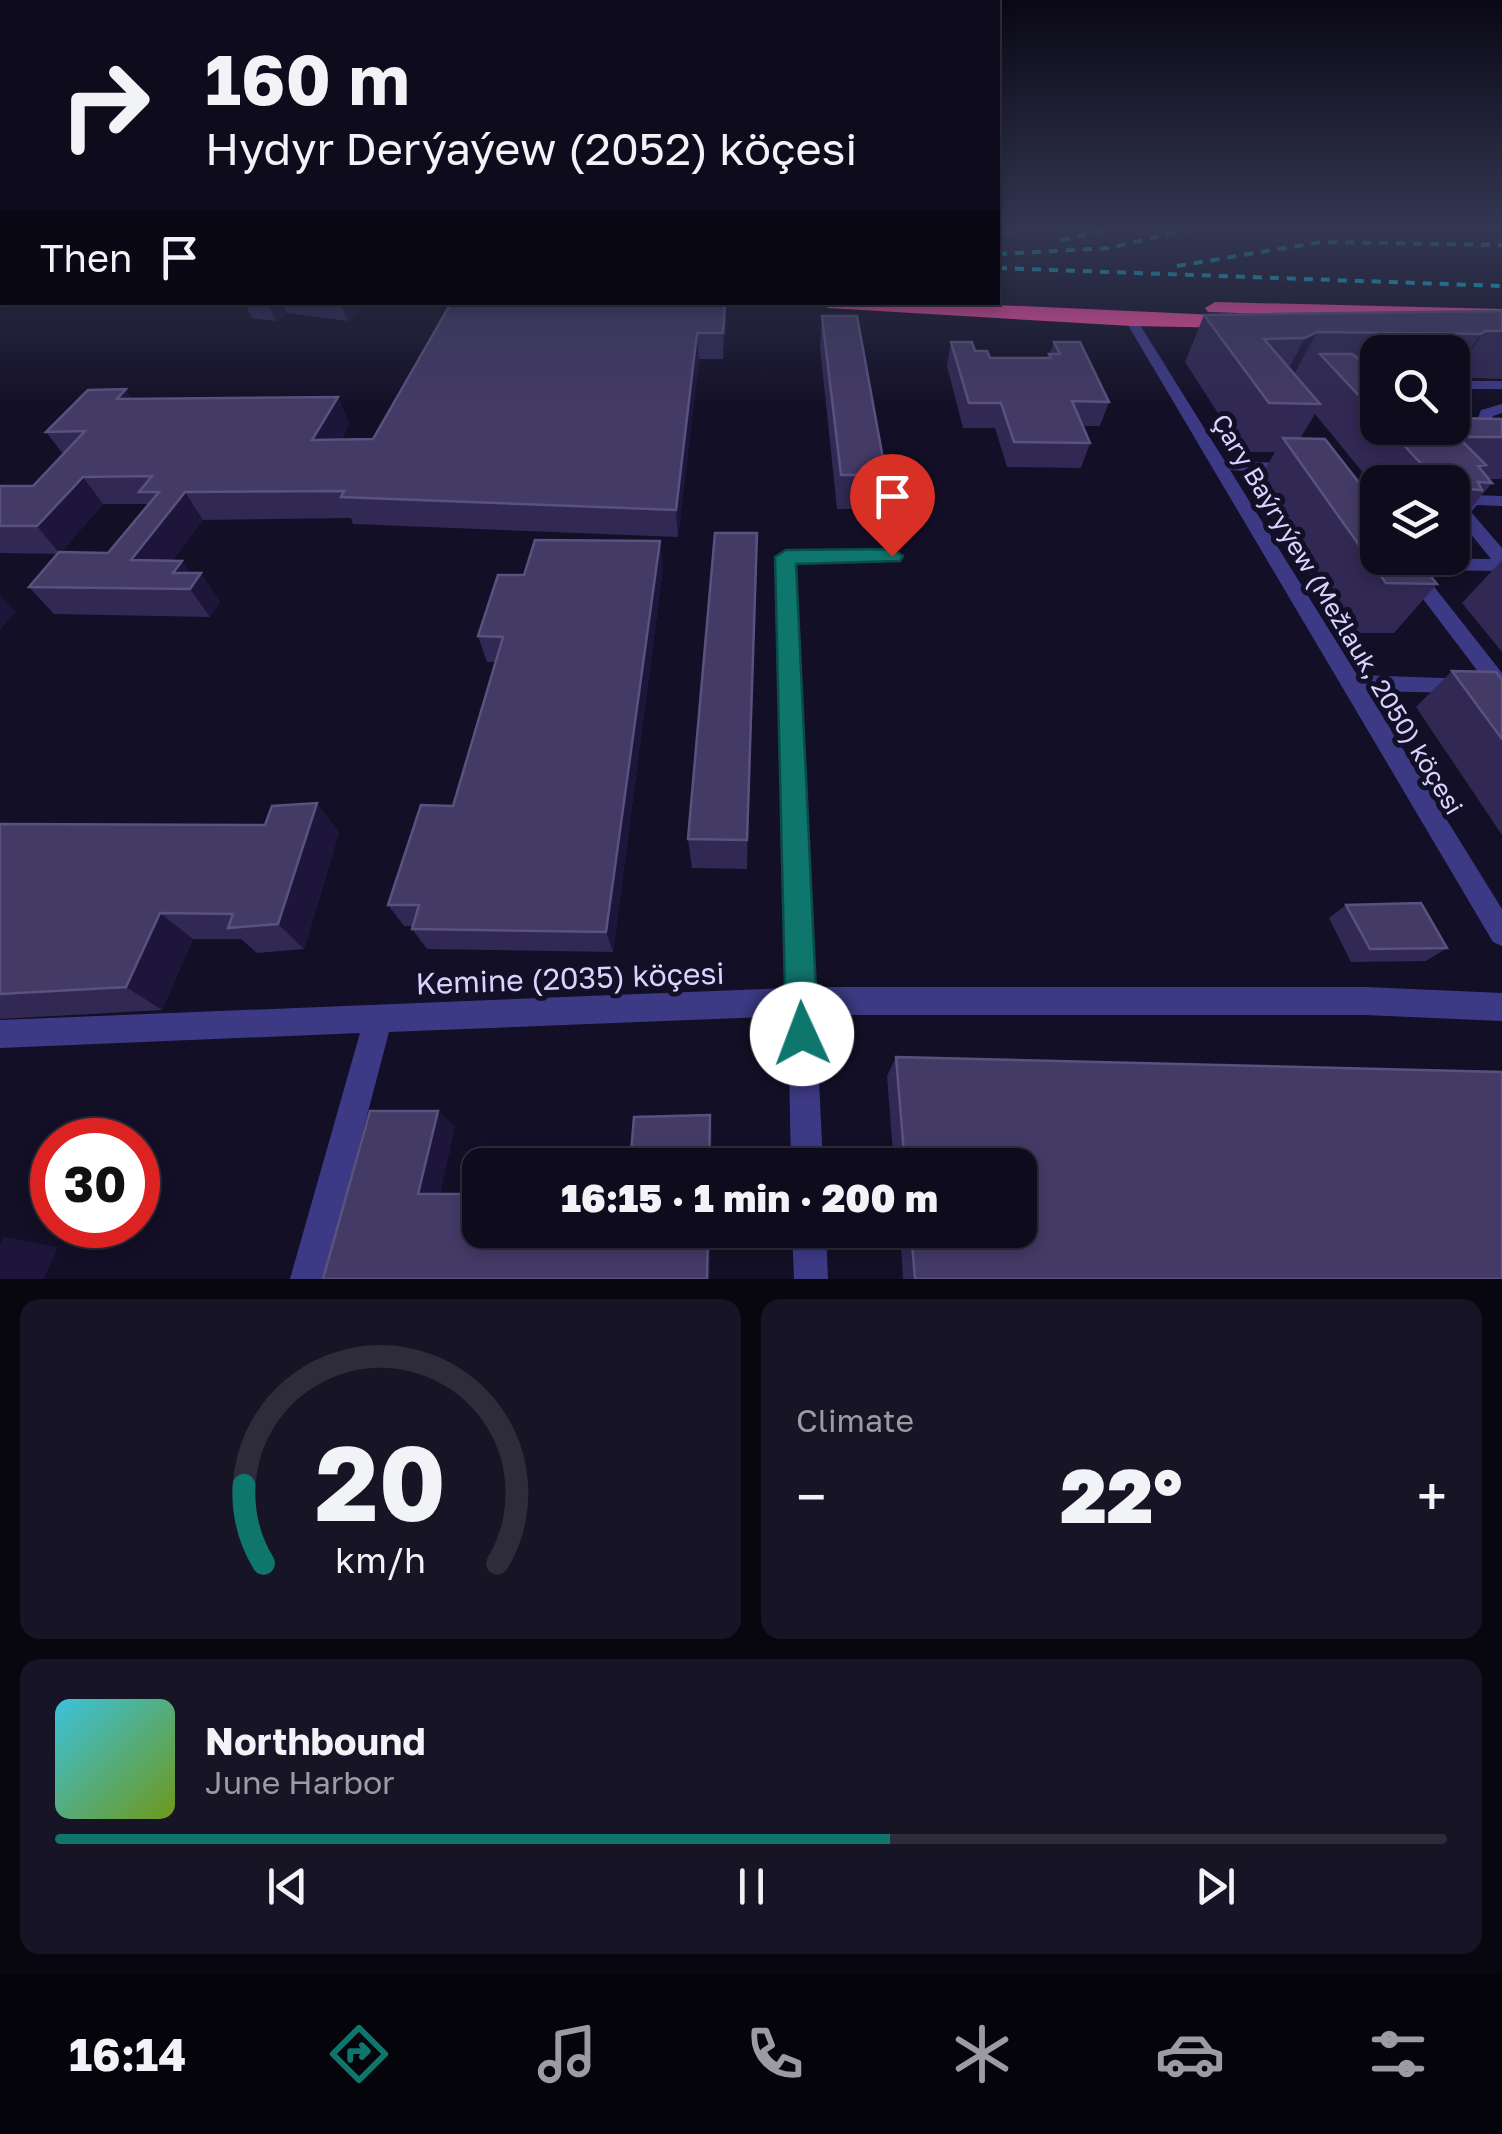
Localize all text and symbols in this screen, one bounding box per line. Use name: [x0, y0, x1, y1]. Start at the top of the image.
text: 160 m: [205, 36, 410, 120]
icon: right: [40, 40, 170, 170]
text: Hydyr Derýaýew (2052) köçesi: [205, 121, 857, 175]
icon: arrive: [152, 230, 207, 285]
text: Then: [40, 235, 132, 280]
map controls: [1360, 335, 1470, 575]
button: search: [1360, 335, 1470, 445]
street label: Çary Baýryýew (Mežlauk, 2050) köçesi: [1206, 408, 1470, 820]
pin: [850, 454, 935, 557]
button: layers: [1360, 465, 1470, 575]
icon: arrive: [865, 469, 920, 524]
street label: Kemine (2035) köçesi: [415, 955, 725, 1001]
position arrow: [750, 982, 854, 1086]
speed limit sign: 30: [30, 1118, 160, 1248]
text: 16:15 · 1 min · 200 m: [561, 1175, 938, 1220]
text: Climate: [796, 1401, 914, 1439]
text: 20: [315, 1419, 446, 1544]
text: 22°: [1060, 1449, 1183, 1540]
text: −: [796, 1463, 826, 1529]
text: +: [1417, 1463, 1447, 1529]
text: km/h: [335, 1538, 426, 1581]
text: Northbound: [205, 1718, 426, 1763]
text: June Harbor: [205, 1763, 395, 1801]
icon: previous: [260, 1859, 315, 1914]
icon: pause: [724, 1859, 779, 1914]
icon: next: [1188, 1859, 1243, 1914]
icon: directions: [324, 2019, 394, 2089]
icon: music: [532, 2019, 602, 2089]
icon: phone: [740, 2019, 810, 2089]
icon: climate: [947, 2019, 1017, 2089]
icon: car: [1155, 2019, 1225, 2089]
icon: filters: [1363, 2019, 1433, 2089]
text: 16:14: [69, 2027, 186, 2081]

